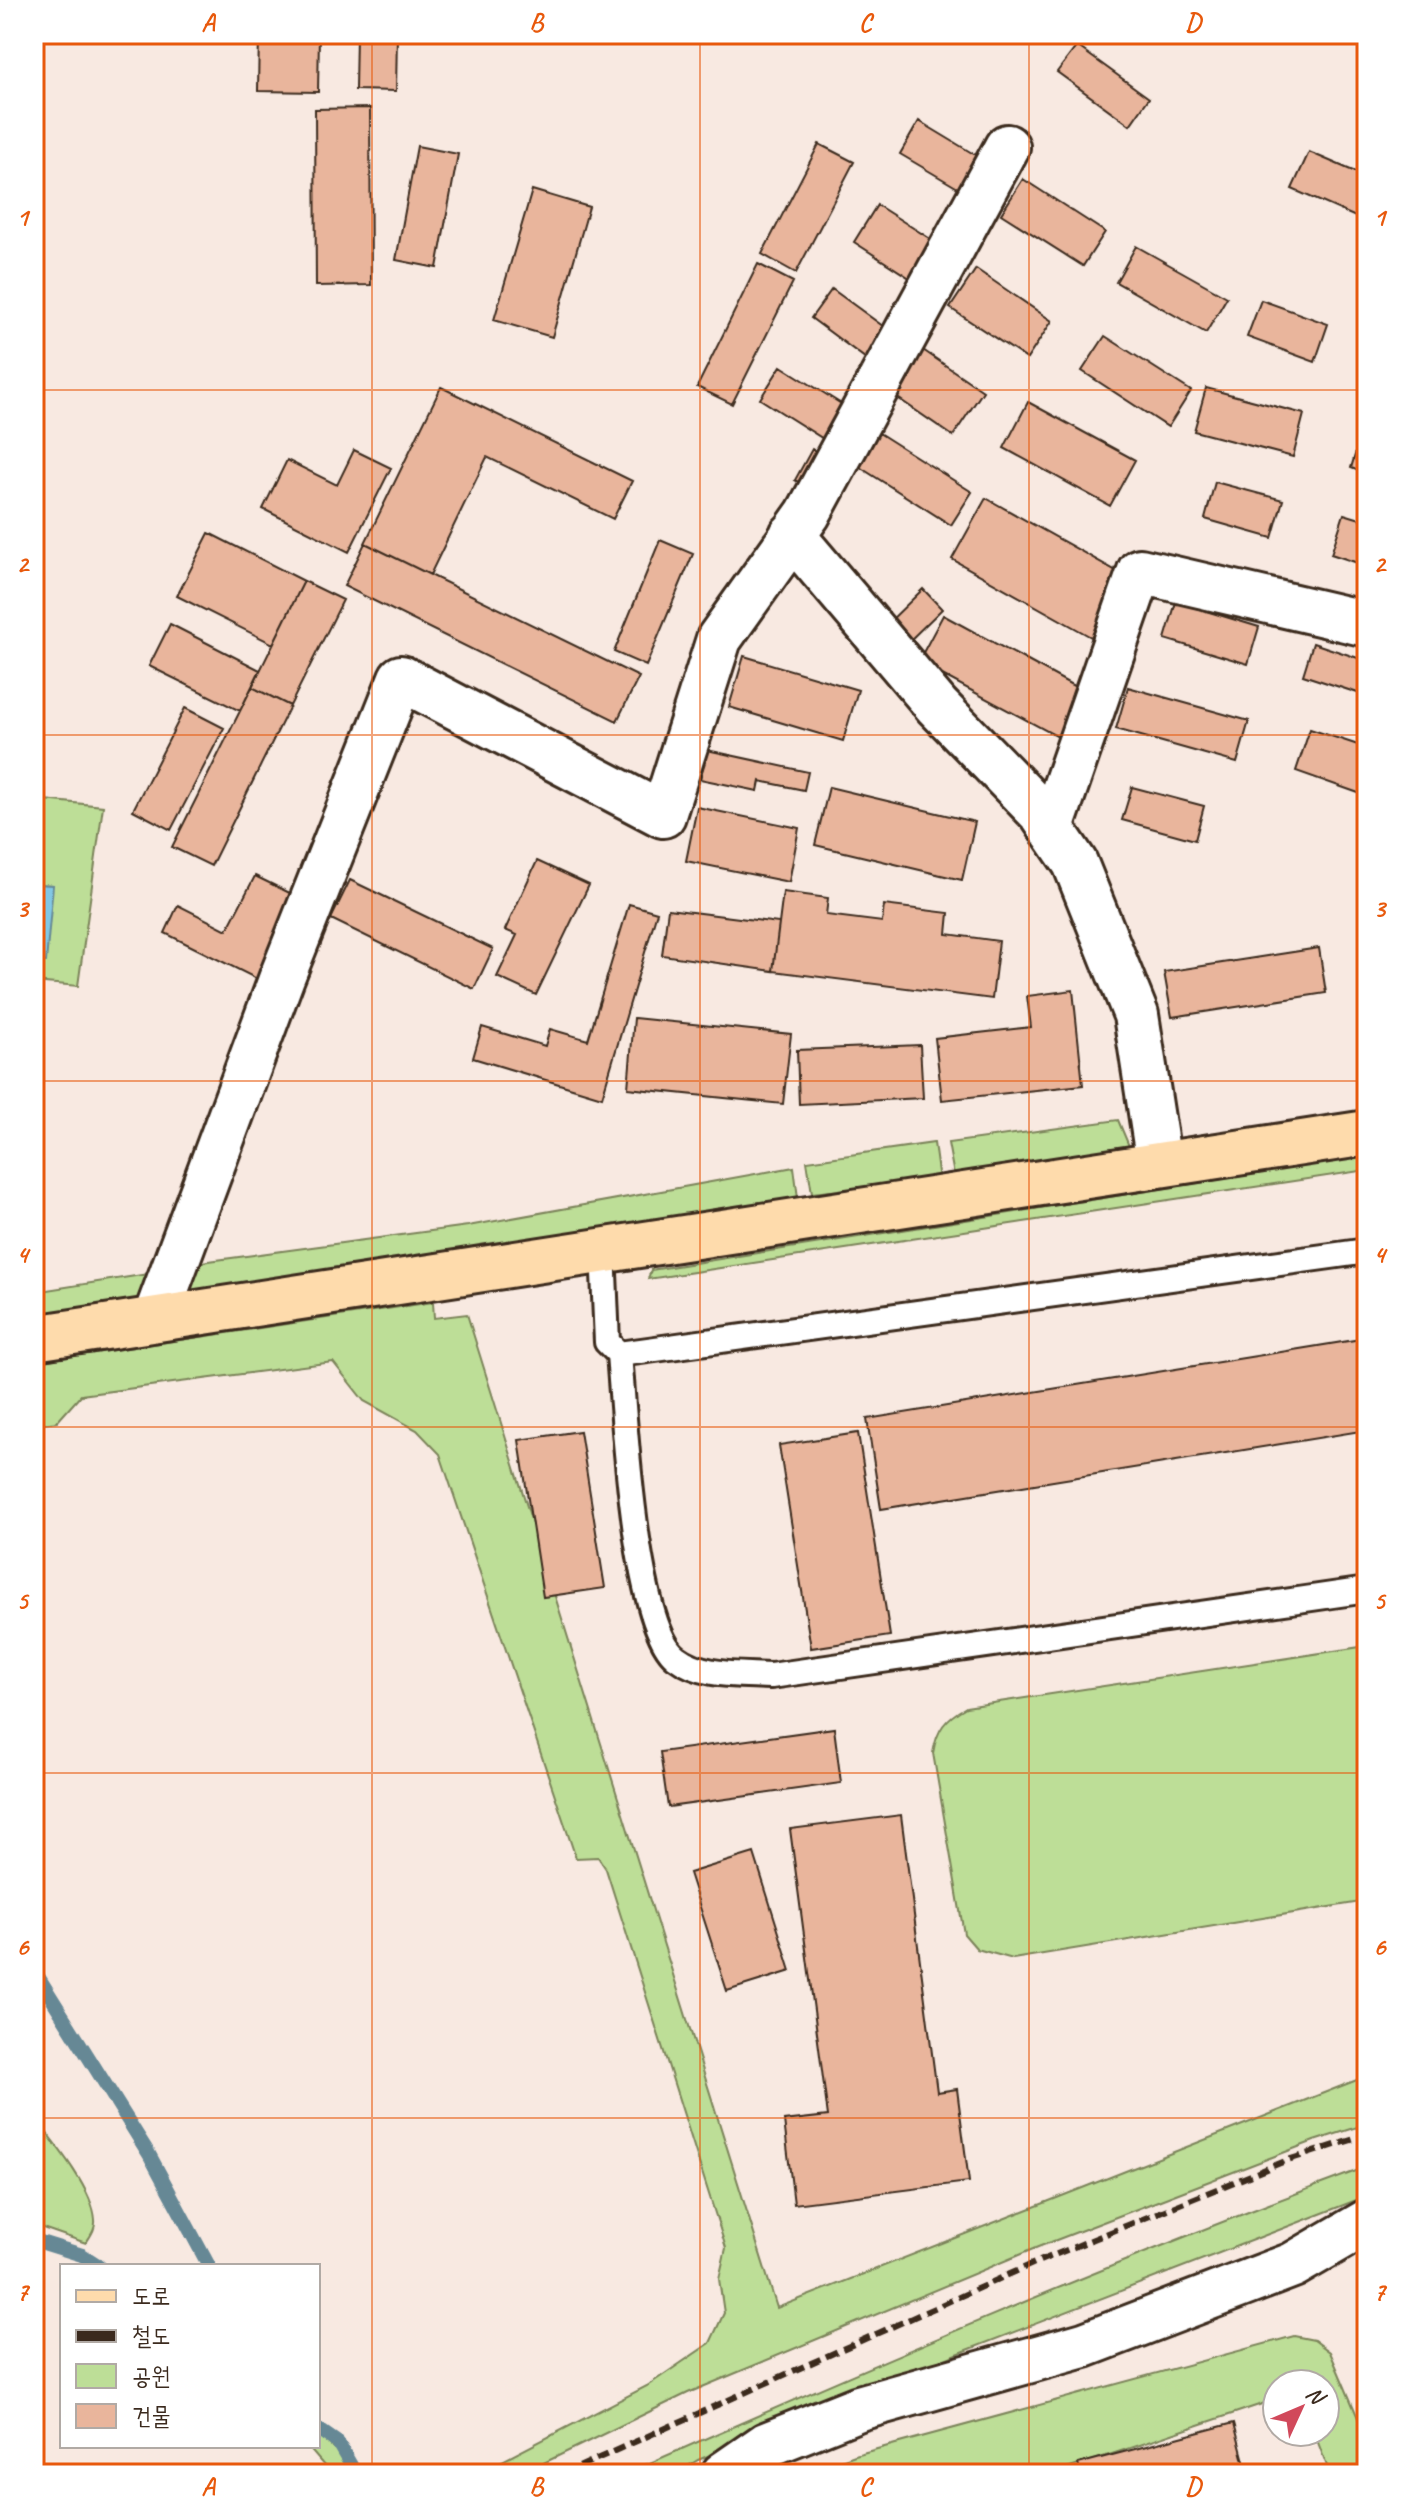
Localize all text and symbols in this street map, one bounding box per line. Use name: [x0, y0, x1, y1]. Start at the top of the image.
text: A: [201, 6, 216, 39]
text: B: [529, 6, 545, 39]
text: C: [859, 6, 875, 39]
text: D: [1185, 6, 1203, 39]
text: 1: [16, 201, 31, 234]
text: 1: [1373, 201, 1388, 234]
text: 2: [16, 547, 30, 580]
text: 2: [1373, 547, 1387, 580]
text: 3: [16, 892, 30, 925]
text: 3: [1373, 892, 1387, 925]
text: 4: [16, 1238, 31, 1271]
text: 4: [1373, 1238, 1388, 1271]
text: 5: [16, 1584, 30, 1617]
text: 5: [1373, 1584, 1387, 1617]
text: 6: [16, 1930, 30, 1963]
text: 6: [1373, 1930, 1387, 1963]
legend: [60, 2264, 320, 2448]
text: 7: [16, 2275, 30, 2308]
text: 7: [1373, 2275, 1387, 2308]
text: 도로: [132, 2281, 171, 2311]
text: 철도: [132, 2321, 171, 2351]
text: 공원: [132, 2361, 171, 2391]
north arrow: [1261, 2368, 1341, 2448]
text: N: [1300, 2380, 1332, 2412]
text: 건물: [132, 2401, 171, 2431]
text: A: [201, 2470, 216, 2503]
text: B: [529, 2470, 545, 2503]
text: C: [859, 2470, 875, 2503]
text: D: [1185, 2470, 1203, 2503]

